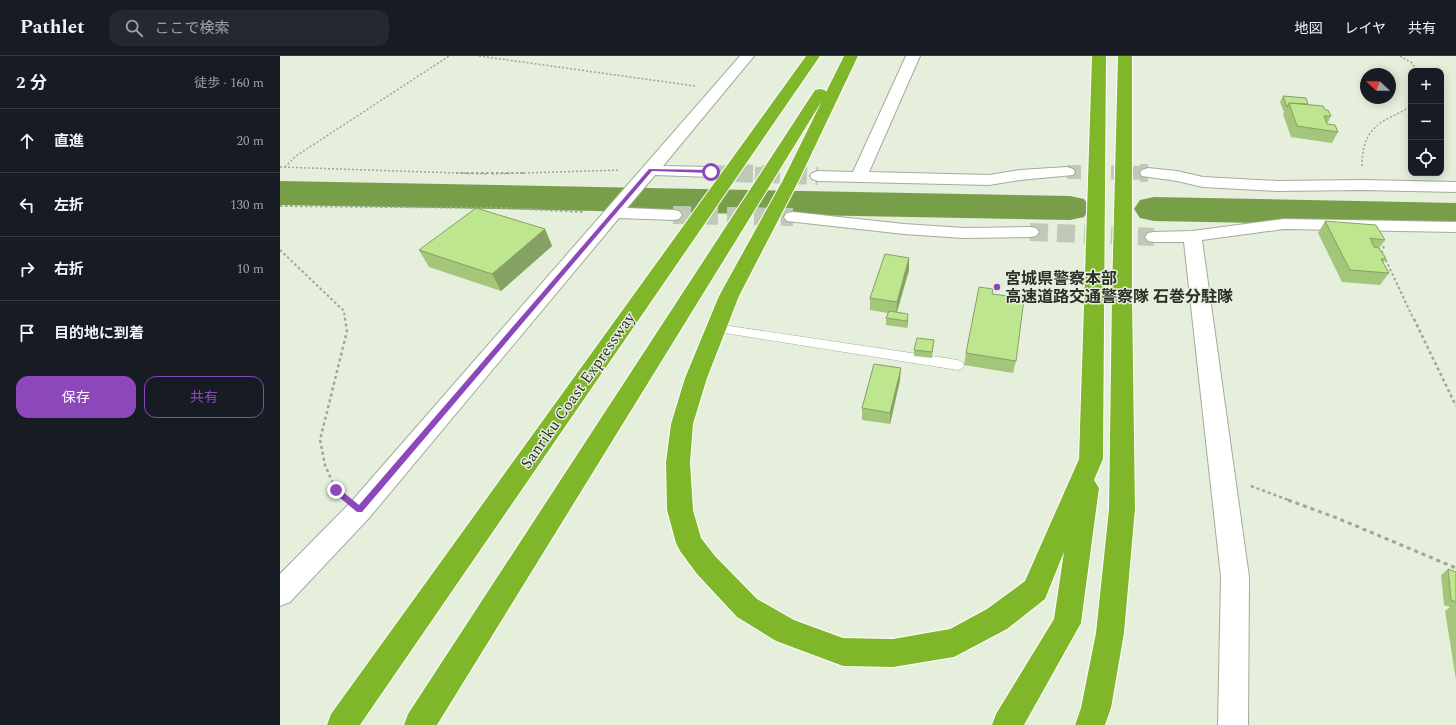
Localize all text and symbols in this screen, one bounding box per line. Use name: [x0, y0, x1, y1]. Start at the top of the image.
search box: [109, 10, 389, 46]
text: Pathlet: [20, 13, 85, 42]
icon: search: [123, 17, 145, 39]
text: ここで検索: [155, 17, 230, 40]
text: 地図: [1294, 18, 1322, 39]
text: レイヤ: [1344, 18, 1386, 39]
text: 共有: [1408, 18, 1436, 39]
north arrow: [1360, 68, 1396, 104]
map controls: [1408, 68, 1444, 176]
button: +: [1408, 68, 1444, 104]
text: 2 分: [16, 70, 47, 96]
text: 徒歩 · 160 m: [194, 73, 264, 93]
button: −: [1408, 104, 1444, 140]
icon: ahead: [16, 130, 38, 152]
text: 直進: [54, 130, 84, 153]
text: 20 m: [237, 131, 264, 151]
button: locate: [1408, 140, 1444, 176]
route start: [702, 163, 720, 181]
icon: left: [16, 194, 38, 216]
text: 左折: [54, 194, 84, 217]
text: 130 m: [230, 195, 264, 215]
icon: right: [16, 258, 38, 280]
text: 右折: [54, 258, 84, 281]
text: 10 m: [237, 259, 264, 279]
place label: 宮城県警察本部 高速道路交通警察隊 石巻分駐隊: [1005, 267, 1233, 309]
marker: 宮城県警察本部 高速道路交通警察隊 石巻分駐隊: [992, 282, 1002, 292]
street label: Sanriku Coast Expressway: [515, 306, 642, 474]
icon: arrive: [16, 322, 38, 344]
text: 目的地に到着: [54, 322, 144, 345]
button: 保存: [16, 376, 136, 418]
button: 共有: [144, 376, 264, 418]
route end: [327, 481, 345, 499]

